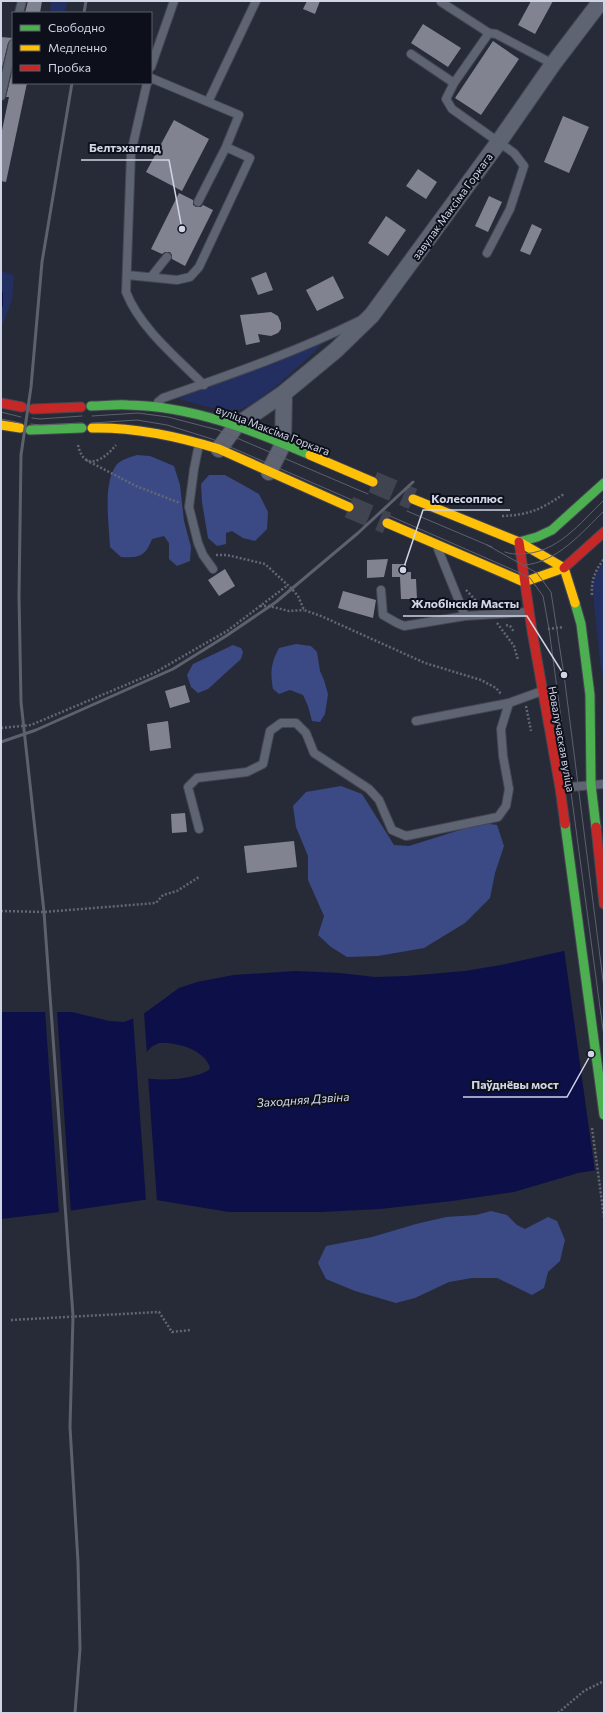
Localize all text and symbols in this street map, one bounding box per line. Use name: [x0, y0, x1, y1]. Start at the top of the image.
legend: [12, 12, 152, 84]
text: Свободно: [48, 20, 105, 34]
text: Медленно: [48, 40, 107, 54]
text: Пробка: [48, 60, 91, 74]
callout: Белтэхагляд: [81, 136, 169, 160]
text: Белтэхагляд: [89, 140, 162, 154]
street label: завулак Максіма Горкага: [409, 150, 495, 262]
street label: вуліца Максіма Горкага: [214, 402, 332, 458]
callout: Колесоплюс: [423, 486, 510, 510]
text: Колесоплюс: [431, 491, 503, 505]
callout: Жлобінскія Масты: [403, 592, 527, 616]
text: Жлобінскія Масты: [411, 596, 519, 610]
street label: Новалучаская вуліца: [546, 685, 578, 793]
callout: Паўднёвы мост: [463, 1073, 567, 1097]
text: Паўднёвы мост: [471, 1077, 559, 1091]
water label: Заходняя Дзвіна: [256, 1089, 350, 1109]

